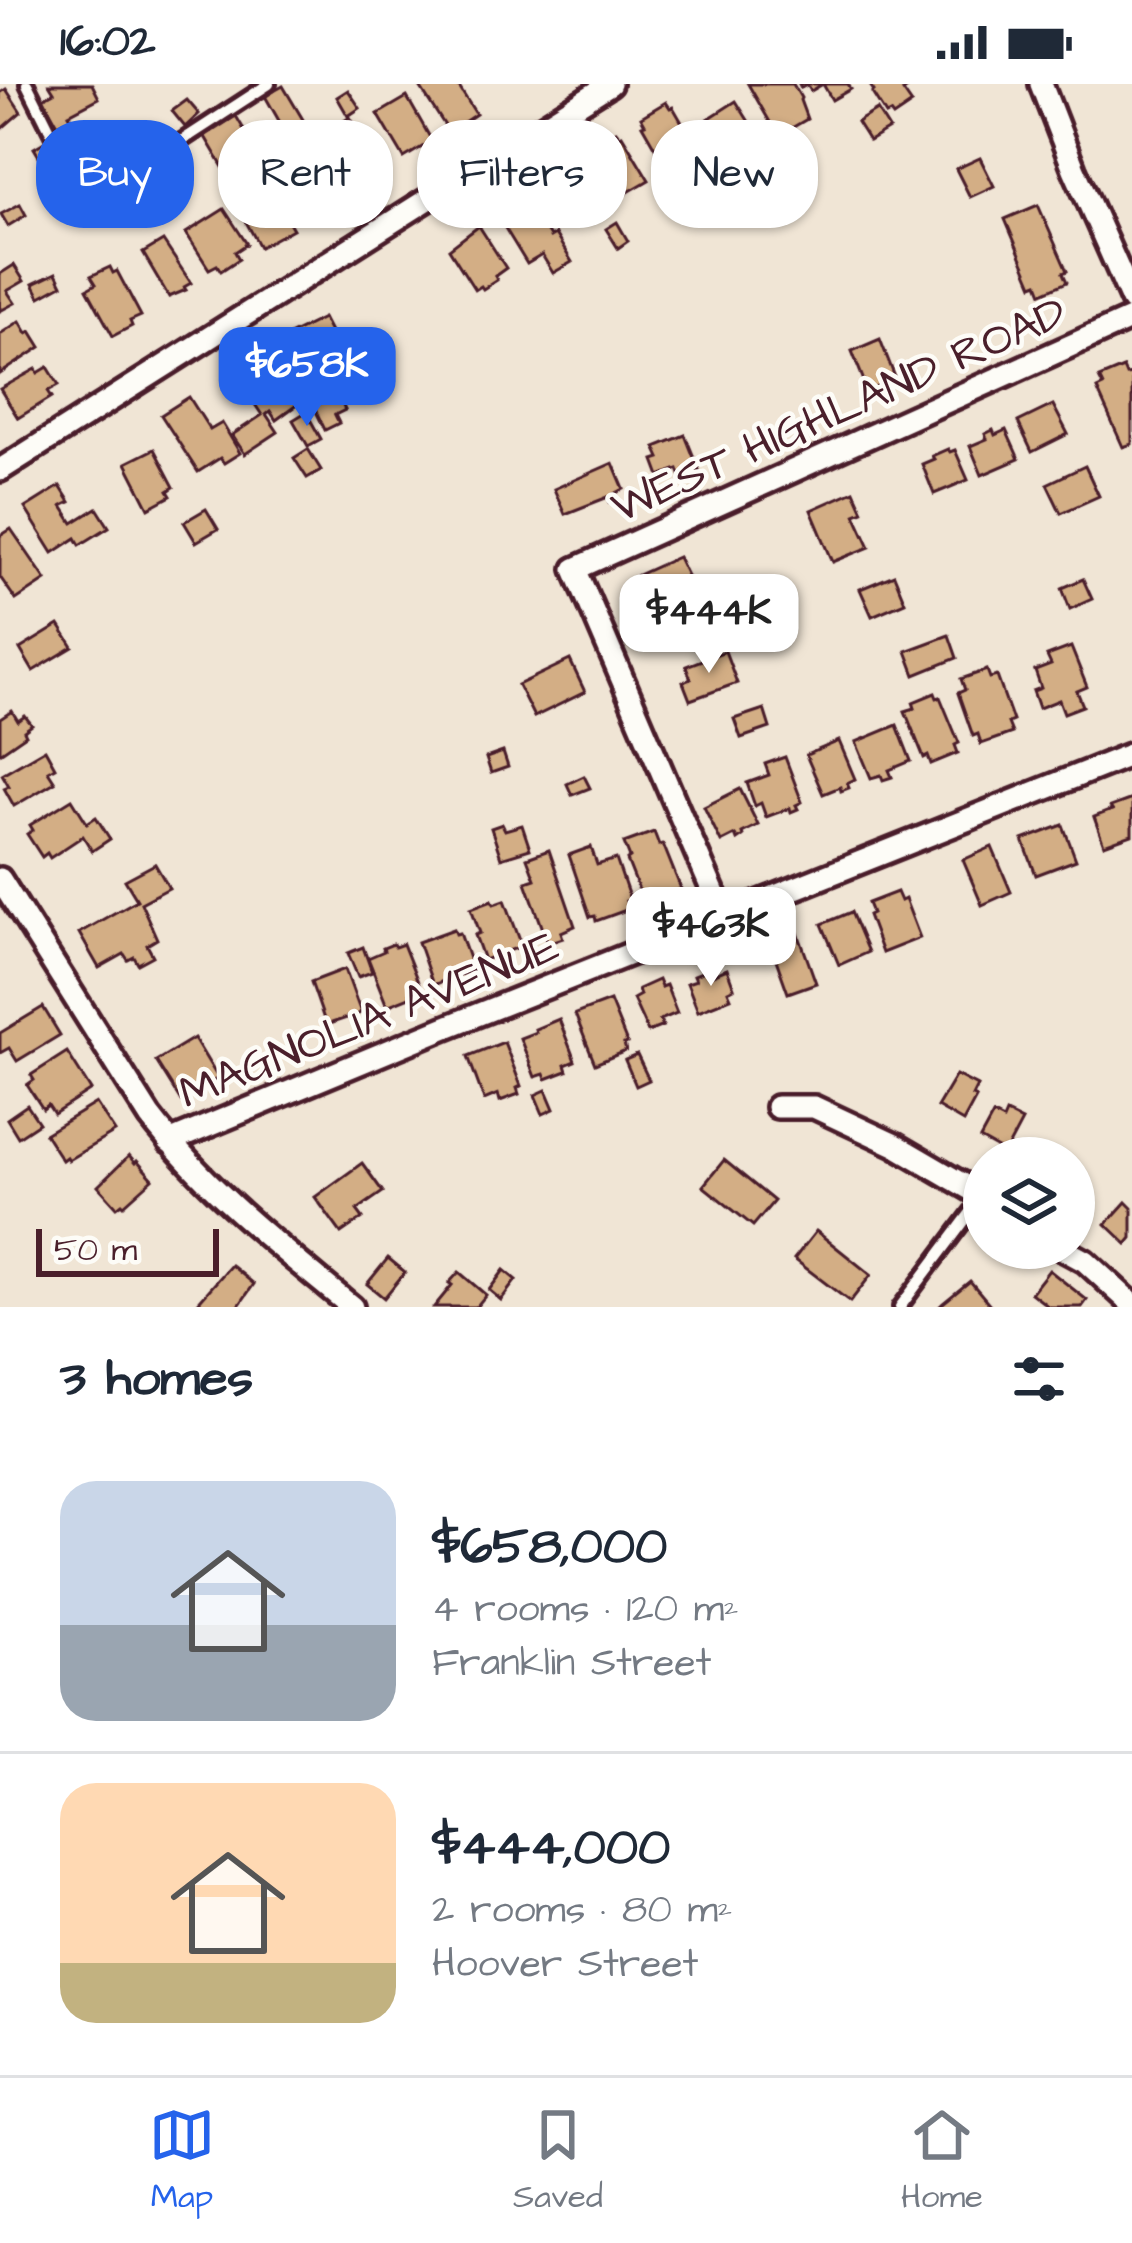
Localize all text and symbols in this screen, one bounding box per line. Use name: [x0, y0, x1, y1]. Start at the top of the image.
text: 16:02: [60, 11, 156, 73]
chip: Buy: [36, 120, 194, 228]
chip: Rent: [218, 120, 393, 228]
chip: Filters: [417, 120, 627, 228]
chip: New: [651, 120, 818, 228]
street label: WEST HIGHLAND ROAD: [602, 282, 1077, 539]
pin: $658K: [223, 327, 391, 429]
text: $658K: [246, 339, 368, 393]
pin: $444K: [625, 574, 793, 676]
text: $444K: [647, 586, 771, 640]
pin: $463K: [627, 887, 795, 989]
text: $463K: [653, 899, 769, 953]
street label: MAGNOLIA AVENUE: [170, 916, 568, 1125]
map controls: [963, 1137, 1095, 1269]
button: layers: [963, 1137, 1095, 1269]
scale bar: [36, 1223, 219, 1276]
text: 50 m: [54, 1227, 137, 1273]
text: 3 homes: [60, 1344, 253, 1415]
icon: filters: [1006, 1346, 1072, 1412]
text: $658,000: [432, 1512, 667, 1583]
icon: home: [156, 1529, 300, 1673]
text: 4 rooms · 120 m²: [432, 1583, 739, 1637]
text: Franklin Street: [432, 1637, 711, 1691]
text: $444,000: [432, 1813, 670, 1884]
icon: home: [156, 1831, 300, 1975]
text: 2 rooms · 80 m²: [432, 1884, 732, 1938]
text: Hoover Street: [432, 1938, 698, 1992]
tab: Map: [149, 2102, 215, 2220]
tab: Saved: [513, 2102, 603, 2220]
tab: Home: [901, 2102, 983, 2220]

